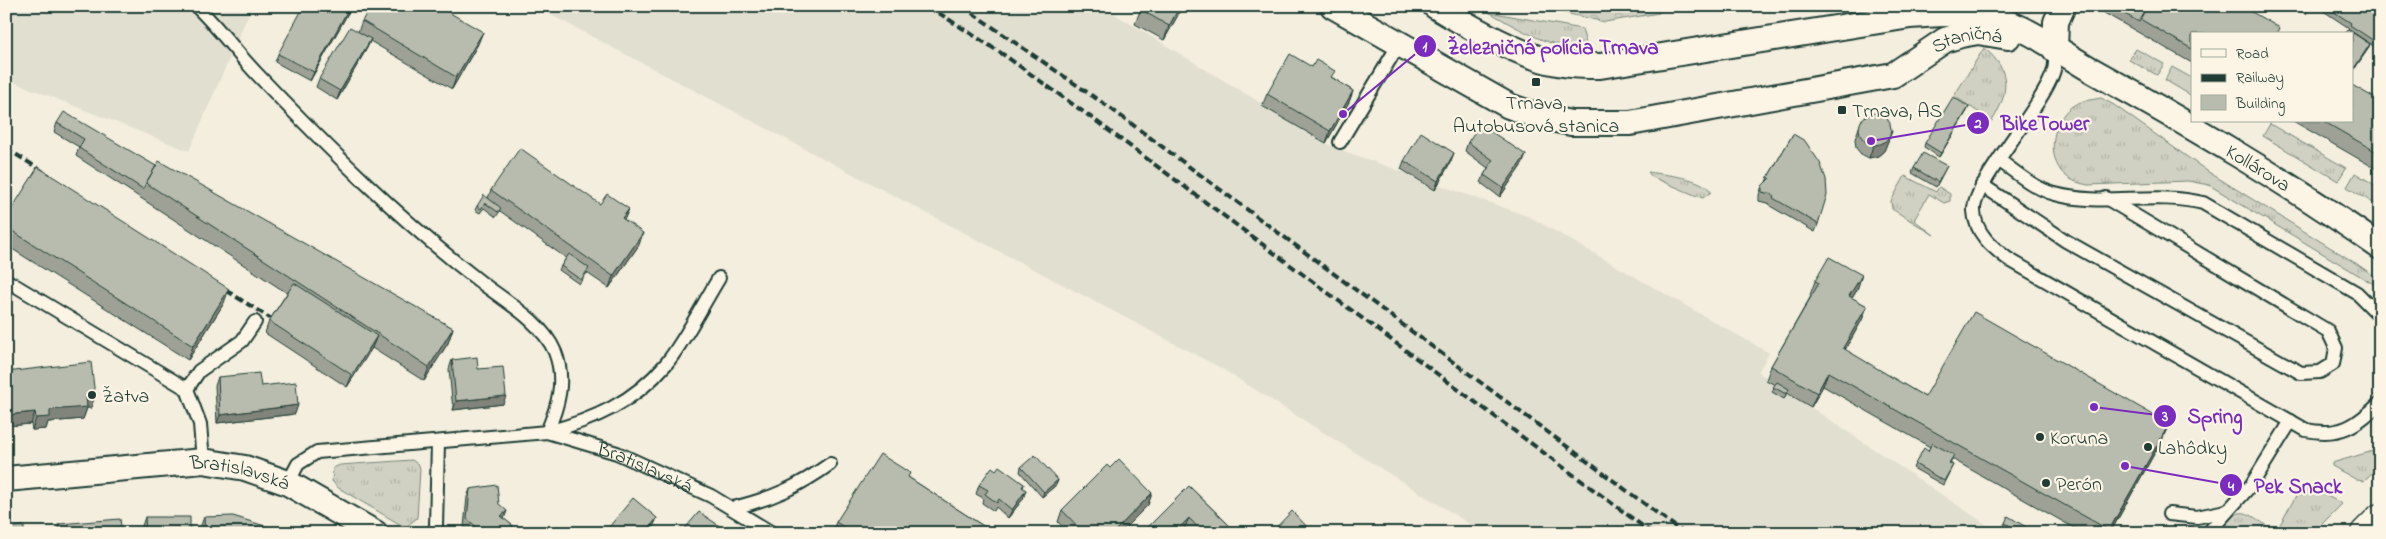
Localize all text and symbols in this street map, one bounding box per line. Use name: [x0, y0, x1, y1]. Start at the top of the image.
street label: Staničná: [1926, 19, 2004, 62]
callout: Železničná polícia Trnava: [1413, 28, 1669, 64]
legend: [2191, 32, 2354, 122]
text: Železničná polícia Trnava: [1447, 34, 1659, 64]
text: 1: [1423, 36, 1428, 58]
text: Road: [2236, 43, 2269, 65]
text: Railway: [2236, 67, 2284, 90]
marker: Trnava, Autobusová stanica: [1530, 76, 1542, 88]
place label: Trnava, Autobusová stanica: [1453, 90, 1619, 142]
text: Building: [2235, 93, 2285, 116]
place label: Trnava, AS: [1852, 98, 1943, 127]
marker: Trnava, AS: [1836, 104, 1848, 116]
callout: BikeTower: [1966, 105, 2099, 141]
text: BikeTower: [2000, 110, 2090, 140]
text: 2: [1973, 113, 1982, 135]
street label: Kollárova: [2219, 138, 2295, 201]
place label: Žatva: [102, 383, 149, 412]
marker: Žatva: [86, 389, 98, 401]
callout: Spring: [2153, 398, 2253, 434]
text: Spring: [2188, 403, 2243, 435]
text: 3: [2161, 406, 2168, 428]
place label: Koruna: [2050, 425, 2108, 454]
marker: Koruna: [2034, 431, 2046, 443]
place label: Lahôdky: [2158, 435, 2227, 464]
street label: Bratislavská: [592, 436, 697, 503]
marker: Lahôdky: [2142, 441, 2154, 453]
street label: Bratislavská: [188, 449, 293, 499]
callout: Pek Snack: [2219, 467, 2352, 503]
place label: Perón: [2056, 471, 2102, 500]
text: Pek Snack: [2254, 473, 2343, 503]
text: 4: [2227, 476, 2235, 498]
marker: Perón: [2040, 477, 2052, 489]

